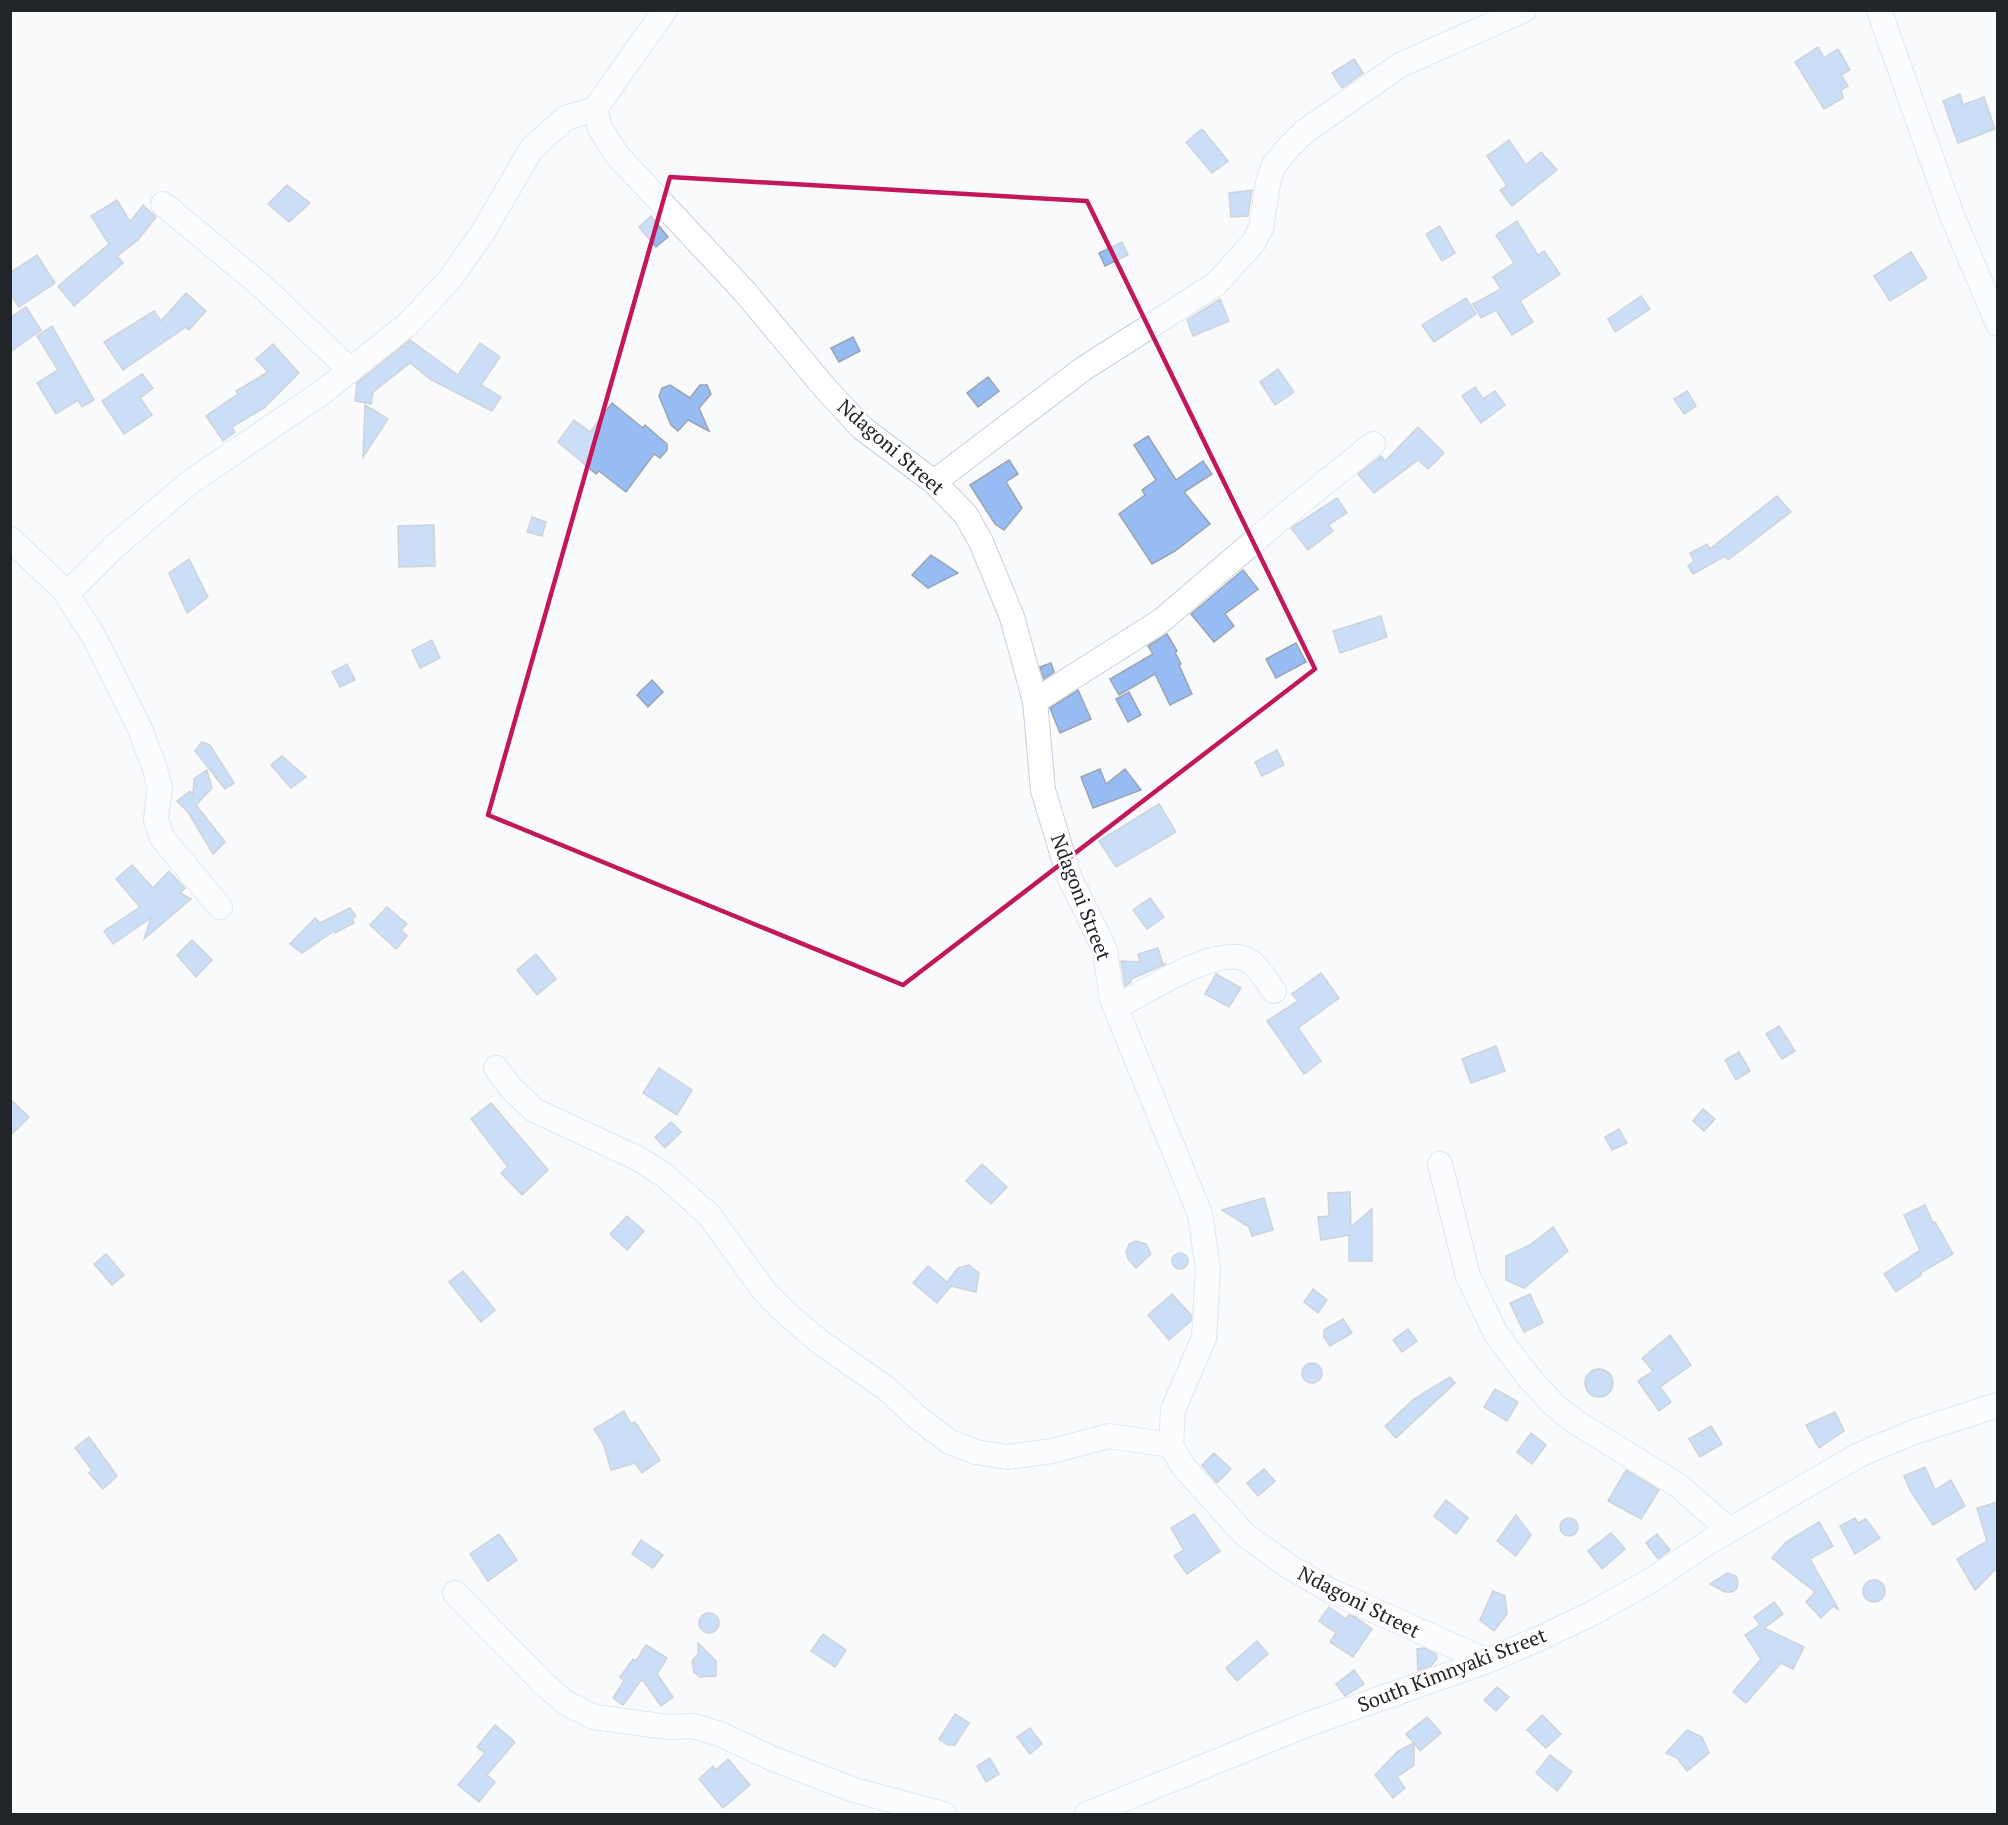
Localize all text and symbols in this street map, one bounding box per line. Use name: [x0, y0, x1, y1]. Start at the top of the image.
street label: Ndagoni Street: [832, 393, 951, 501]
street label: Ndagoni Street: [1045, 830, 1118, 965]
street label: Ndagoni Street: [1294, 1559, 1425, 1644]
street label: South Kimnyaki Street: [1354, 1621, 1551, 1718]

